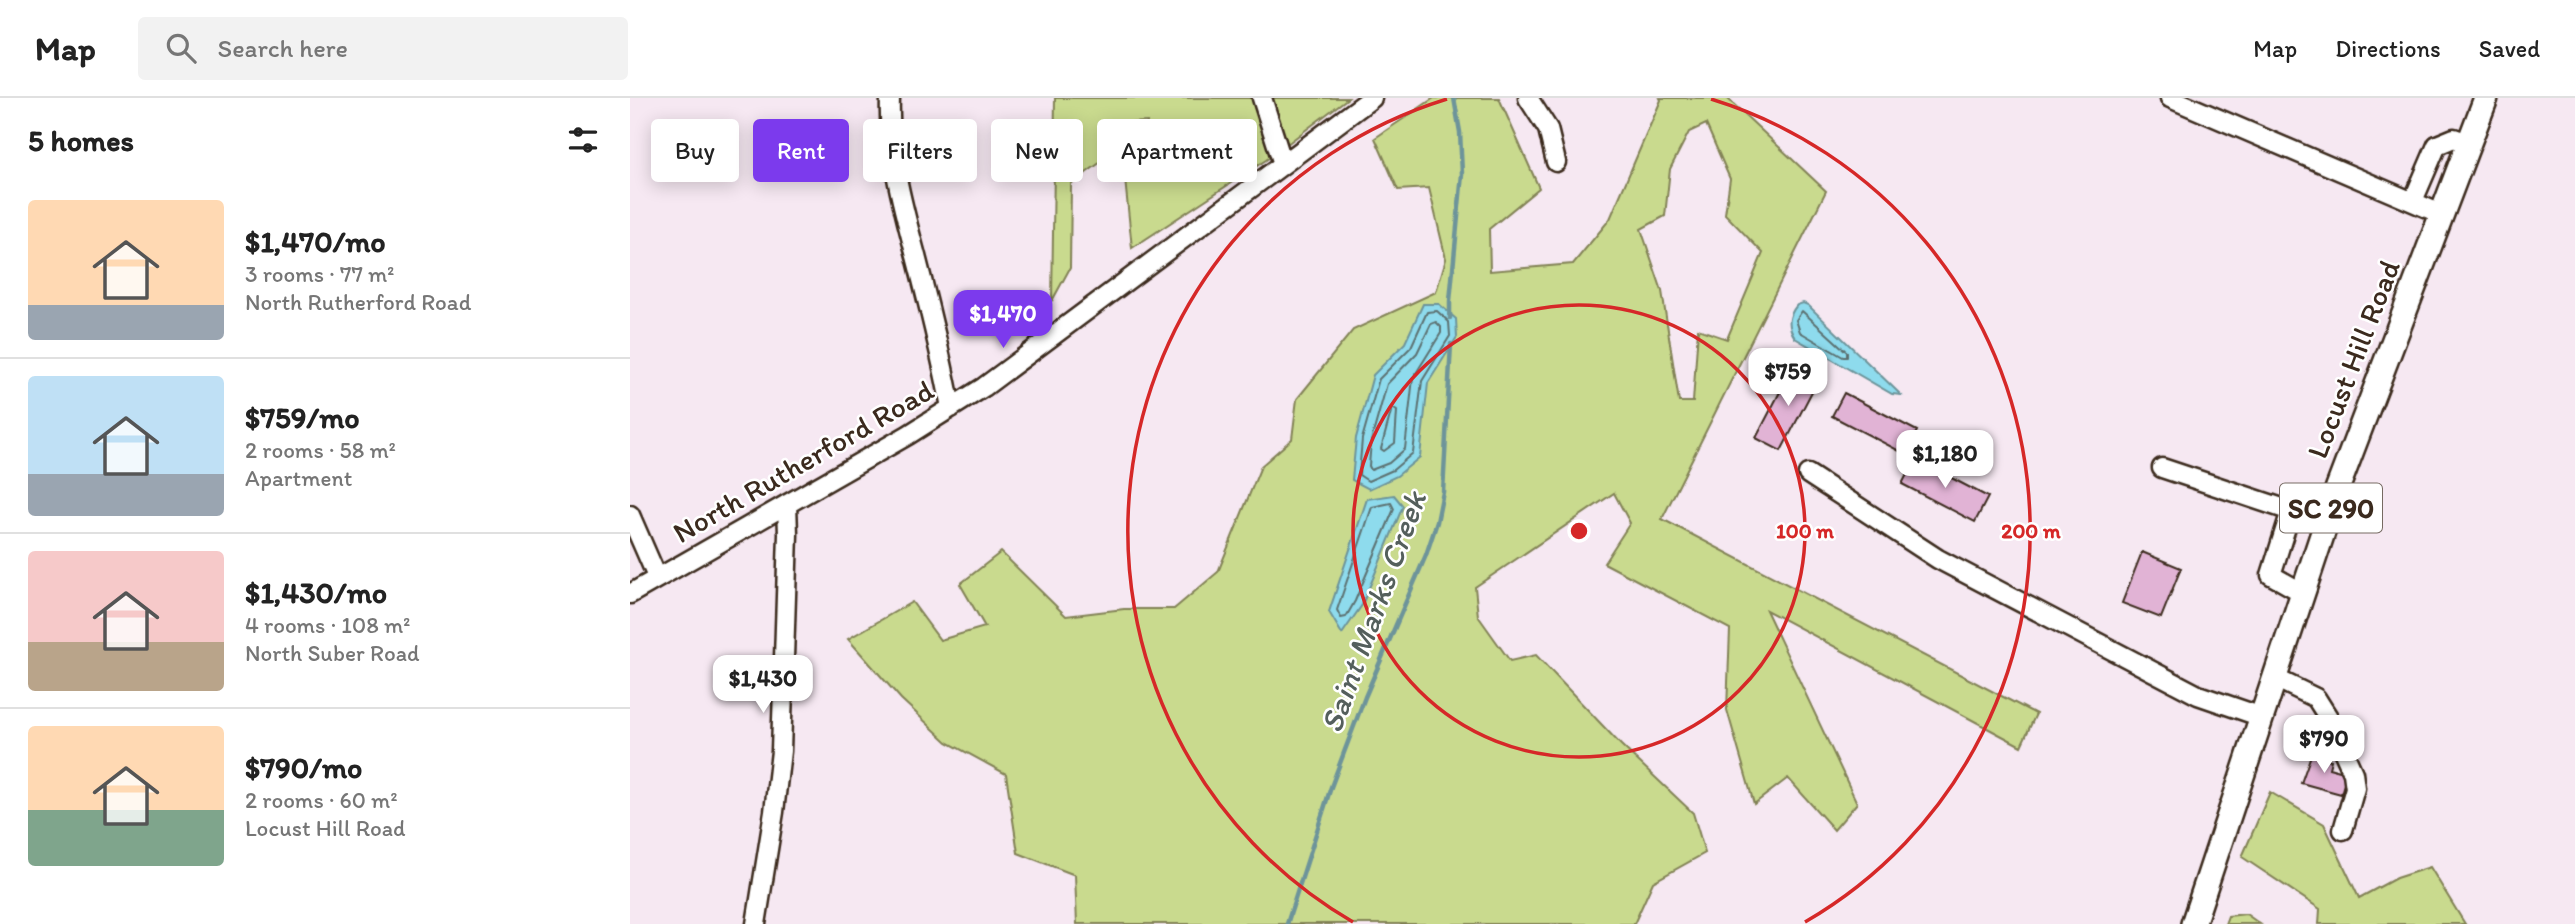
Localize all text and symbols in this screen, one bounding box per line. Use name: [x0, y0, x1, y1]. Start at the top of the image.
search box: [138, 17, 628, 80]
text: Map: [35, 29, 96, 68]
icon: search: [162, 29, 200, 67]
text: Search here: [218, 32, 348, 64]
text: Map: [2253, 34, 2297, 63]
text: Directions: [2335, 34, 2441, 63]
text: Saved: [2479, 34, 2540, 63]
chip: Buy: [651, 119, 739, 182]
chip: Rent: [753, 119, 849, 182]
chip: Filters: [863, 119, 977, 182]
chip: New: [991, 119, 1083, 182]
chip: Apartment: [1097, 119, 1257, 182]
icon: filters: [564, 121, 602, 159]
text: 5 homes: [28, 122, 134, 159]
text: $1,470/mo: [245, 223, 386, 260]
icon: home: [84, 228, 168, 312]
street label: Locust Hill Road: [2298, 255, 2408, 463]
text: 3 rooms · 77 m²: [245, 260, 395, 288]
text: North Rutherford Road: [245, 288, 471, 316]
pin: $1,470: [946, 290, 1060, 350]
text: $1,470: [969, 299, 1037, 327]
pin: $759: [1747, 348, 1829, 408]
text: $759: [1764, 357, 1812, 385]
street label: North Rutherford Road: [666, 371, 940, 551]
text: $759/mo: [245, 399, 360, 436]
icon: home: [84, 404, 168, 488]
pin: $1,180: [1888, 430, 2002, 490]
text: 2 rooms · 58 m²: [245, 436, 396, 464]
text: $1,180: [1912, 439, 1978, 467]
text: Apartment: [245, 464, 352, 492]
road number: SC 290: [2280, 484, 2382, 532]
water label: Saint Marks Creek: [1312, 485, 1435, 738]
text: 100 m: [1776, 518, 1834, 543]
text: 200 m: [2001, 518, 2061, 543]
centre of rings: [1567, 519, 1591, 543]
text: $1,430/mo: [245, 574, 387, 611]
icon: home: [84, 579, 168, 663]
text: 4 rooms · 108 m²: [245, 611, 410, 639]
text: North Suber Road: [245, 639, 420, 667]
pin: $1,430: [706, 656, 820, 715]
text: $1,430: [729, 664, 797, 692]
pin: $790: [2283, 716, 2365, 775]
text: $790: [2299, 724, 2349, 752]
text: $790/mo: [245, 749, 362, 786]
icon: home: [84, 754, 168, 838]
text: 2 rooms · 60 m²: [245, 786, 398, 814]
text: Locust Hill Road: [245, 814, 406, 842]

